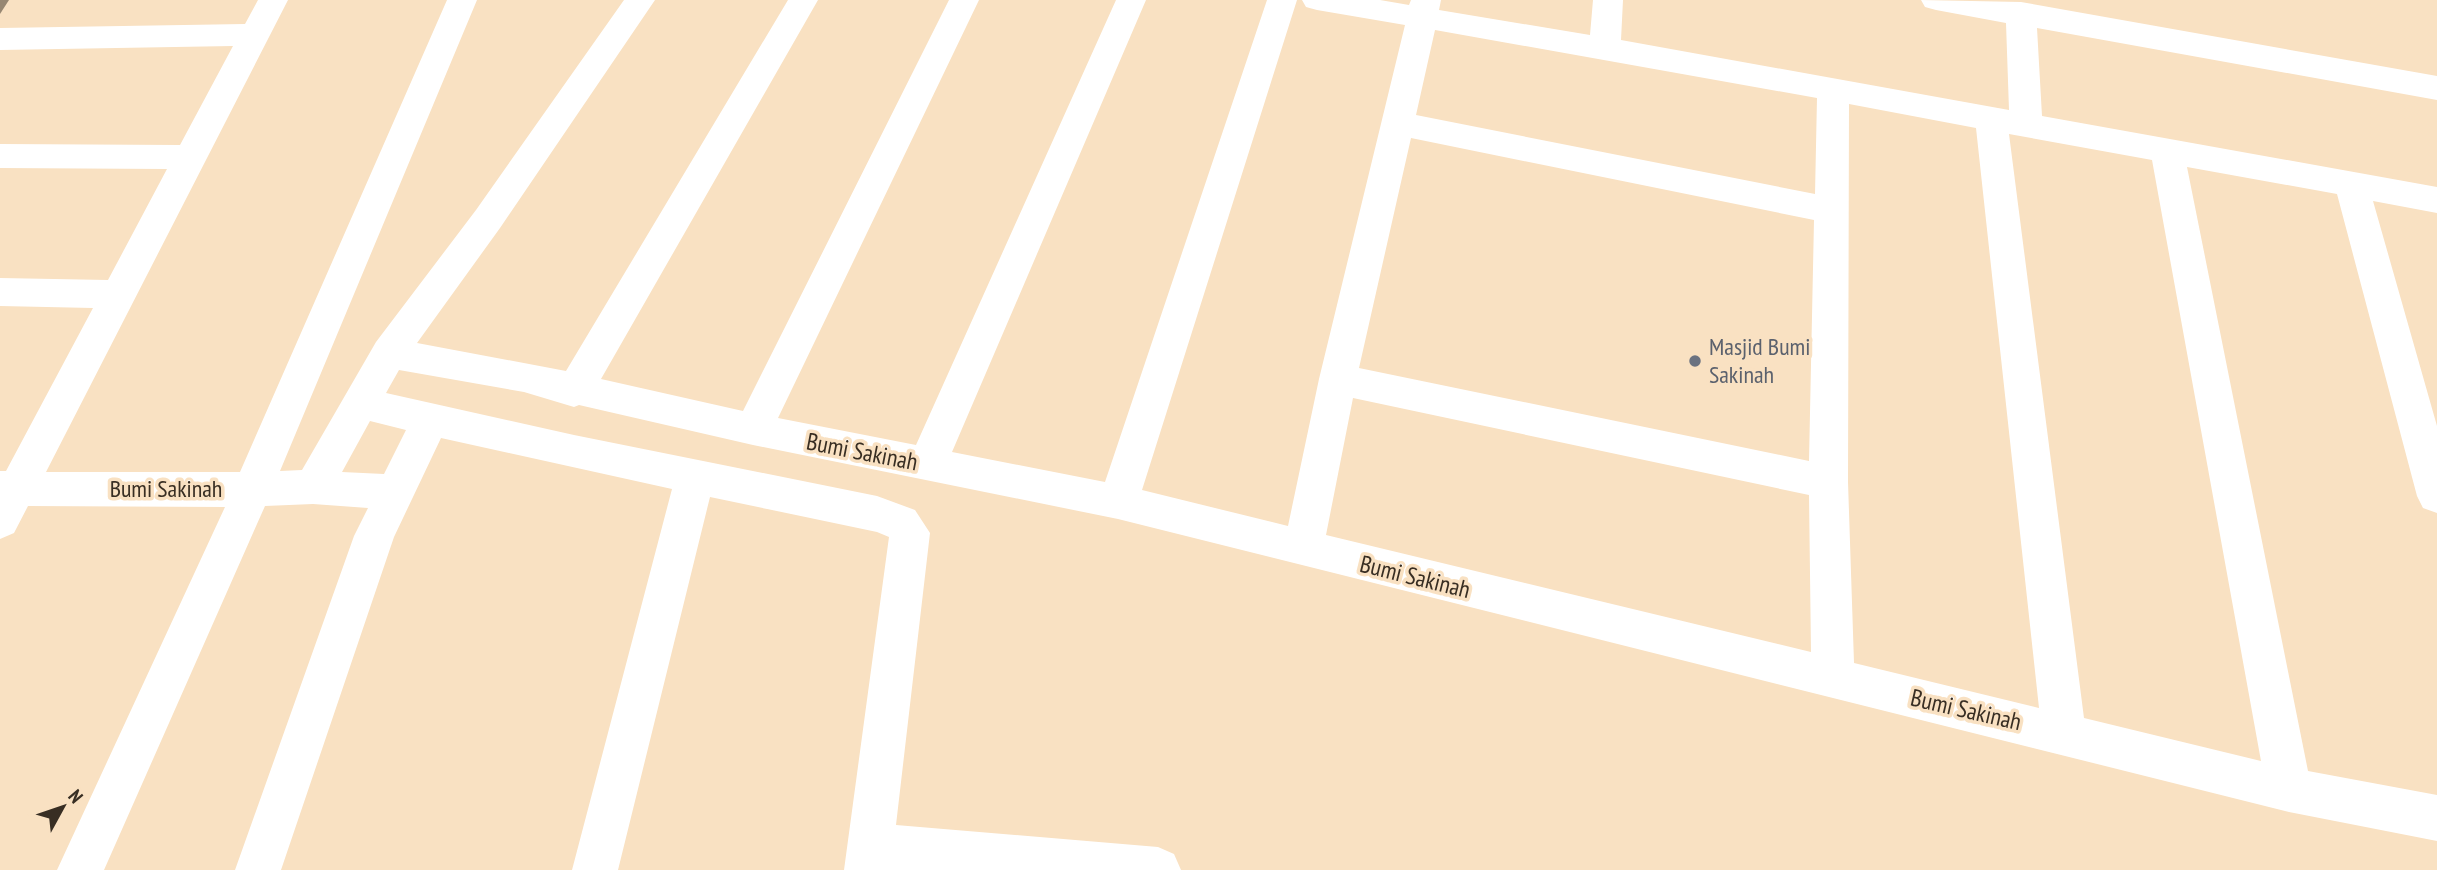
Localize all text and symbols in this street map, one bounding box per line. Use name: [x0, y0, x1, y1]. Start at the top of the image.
place label: Masjid Bumi Sakinah: [1709, 331, 1810, 390]
marker: Masjid Bumi Sakinah: [1687, 353, 1703, 369]
street label: Bumi Sakinah: [804, 426, 920, 477]
street label: Bumi Sakinah: [110, 473, 222, 504]
street label: Bumi Sakinah: [1357, 548, 1474, 605]
street label: Bumi Sakinah: [1908, 682, 2025, 737]
north arrow: [28, 772, 98, 842]
text: N: [64, 784, 89, 808]

